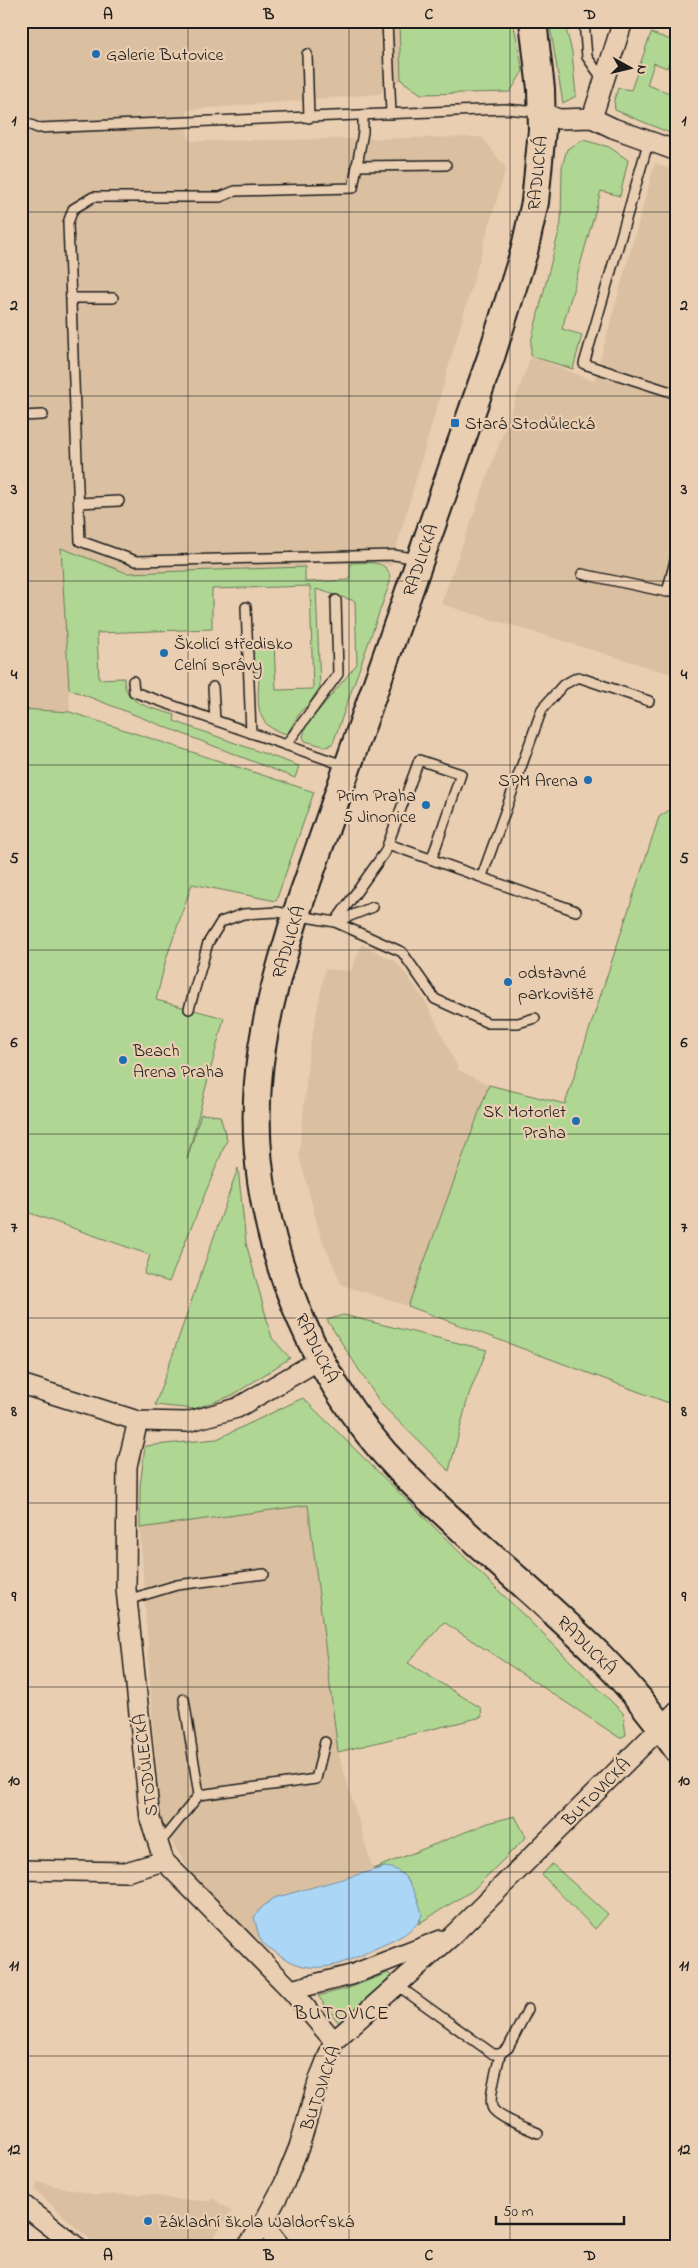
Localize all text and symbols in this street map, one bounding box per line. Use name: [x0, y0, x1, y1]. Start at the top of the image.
text: A: [103, 3, 113, 27]
text: B: [263, 3, 275, 27]
text: C: [425, 3, 434, 27]
text: D: [583, 3, 596, 27]
north arrow: [606, 42, 656, 92]
place label: Galerie Butovice: [106, 43, 224, 69]
marker: Galerie Butovice: [90, 48, 102, 60]
text: N: [630, 63, 652, 76]
text: 1: [11, 109, 17, 133]
text: 1: [681, 109, 687, 133]
street label: RADLICKÁ: [522, 135, 556, 212]
text: 2: [9, 294, 18, 318]
text: 2: [679, 294, 688, 318]
place label: Stará Stodůlecká: [465, 412, 595, 438]
marker: Stará Stodůlecká: [449, 417, 461, 429]
text: 3: [10, 478, 18, 502]
text: 3: [680, 478, 688, 502]
street label: RADLICKÁ: [397, 521, 446, 600]
place label: Školicí středisko Celní správy: [174, 632, 293, 679]
marker: Školicí středisko Celní správy: [158, 647, 170, 659]
text: 4: [10, 663, 18, 687]
text: 4: [680, 663, 688, 687]
place label: SPM Arena: [498, 769, 578, 795]
marker: SPM Arena: [582, 774, 594, 786]
place label: Prim Praha 5 Jinonice: [336, 784, 417, 831]
marker: Prim Praha 5 Jinonice: [420, 799, 432, 811]
text: 5: [9, 847, 19, 871]
text: 5: [679, 847, 689, 871]
street label: RADLICKÁ: [267, 903, 313, 982]
place label: odstavné parkoviště: [518, 961, 595, 1008]
marker: odstavné parkoviště: [502, 976, 514, 988]
text: 6: [9, 1031, 18, 1055]
text: 6: [679, 1031, 688, 1055]
place label: Beach Arena Praha: [132, 1039, 224, 1086]
marker: Beach Arena Praha: [117, 1054, 129, 1066]
place label: SK Motorlet Praha: [483, 1100, 566, 1147]
marker: SK Motorlet Praha: [570, 1115, 582, 1127]
text: 7: [11, 1216, 18, 1240]
text: 7: [681, 1216, 688, 1240]
street label: RADLICKÁ: [287, 1310, 343, 1388]
text: 8: [10, 1400, 17, 1424]
text: 8: [680, 1400, 687, 1424]
text: 9: [11, 1585, 17, 1609]
text: 9: [681, 1585, 687, 1609]
street label: RADLICKÁ: [550, 1611, 621, 1682]
street label: STODŮLECKÁ: [128, 1712, 166, 1817]
street label: BUTOVICKÁ: [556, 1753, 638, 1834]
text: 10: [8, 1769, 20, 1793]
text: 10: [678, 1769, 690, 1793]
text: 11: [9, 1954, 20, 1978]
text: 11: [679, 1954, 690, 1978]
district label: BUTOVICE: [293, 2000, 390, 2029]
street label: BUTOVICKÁ: [295, 2043, 349, 2135]
text: 12: [7, 2138, 21, 2162]
text: 12: [677, 2138, 691, 2162]
scale bar: [496, 2193, 623, 2225]
text: 50 m: [503, 2201, 534, 2223]
place label: Základní škola Waldorfská: [158, 2210, 354, 2236]
marker: Základní škola Waldorfská: [142, 2215, 154, 2227]
text: A: [103, 2244, 113, 2268]
text: B: [263, 2244, 275, 2268]
text: C: [425, 2244, 434, 2268]
text: D: [583, 2244, 596, 2268]

